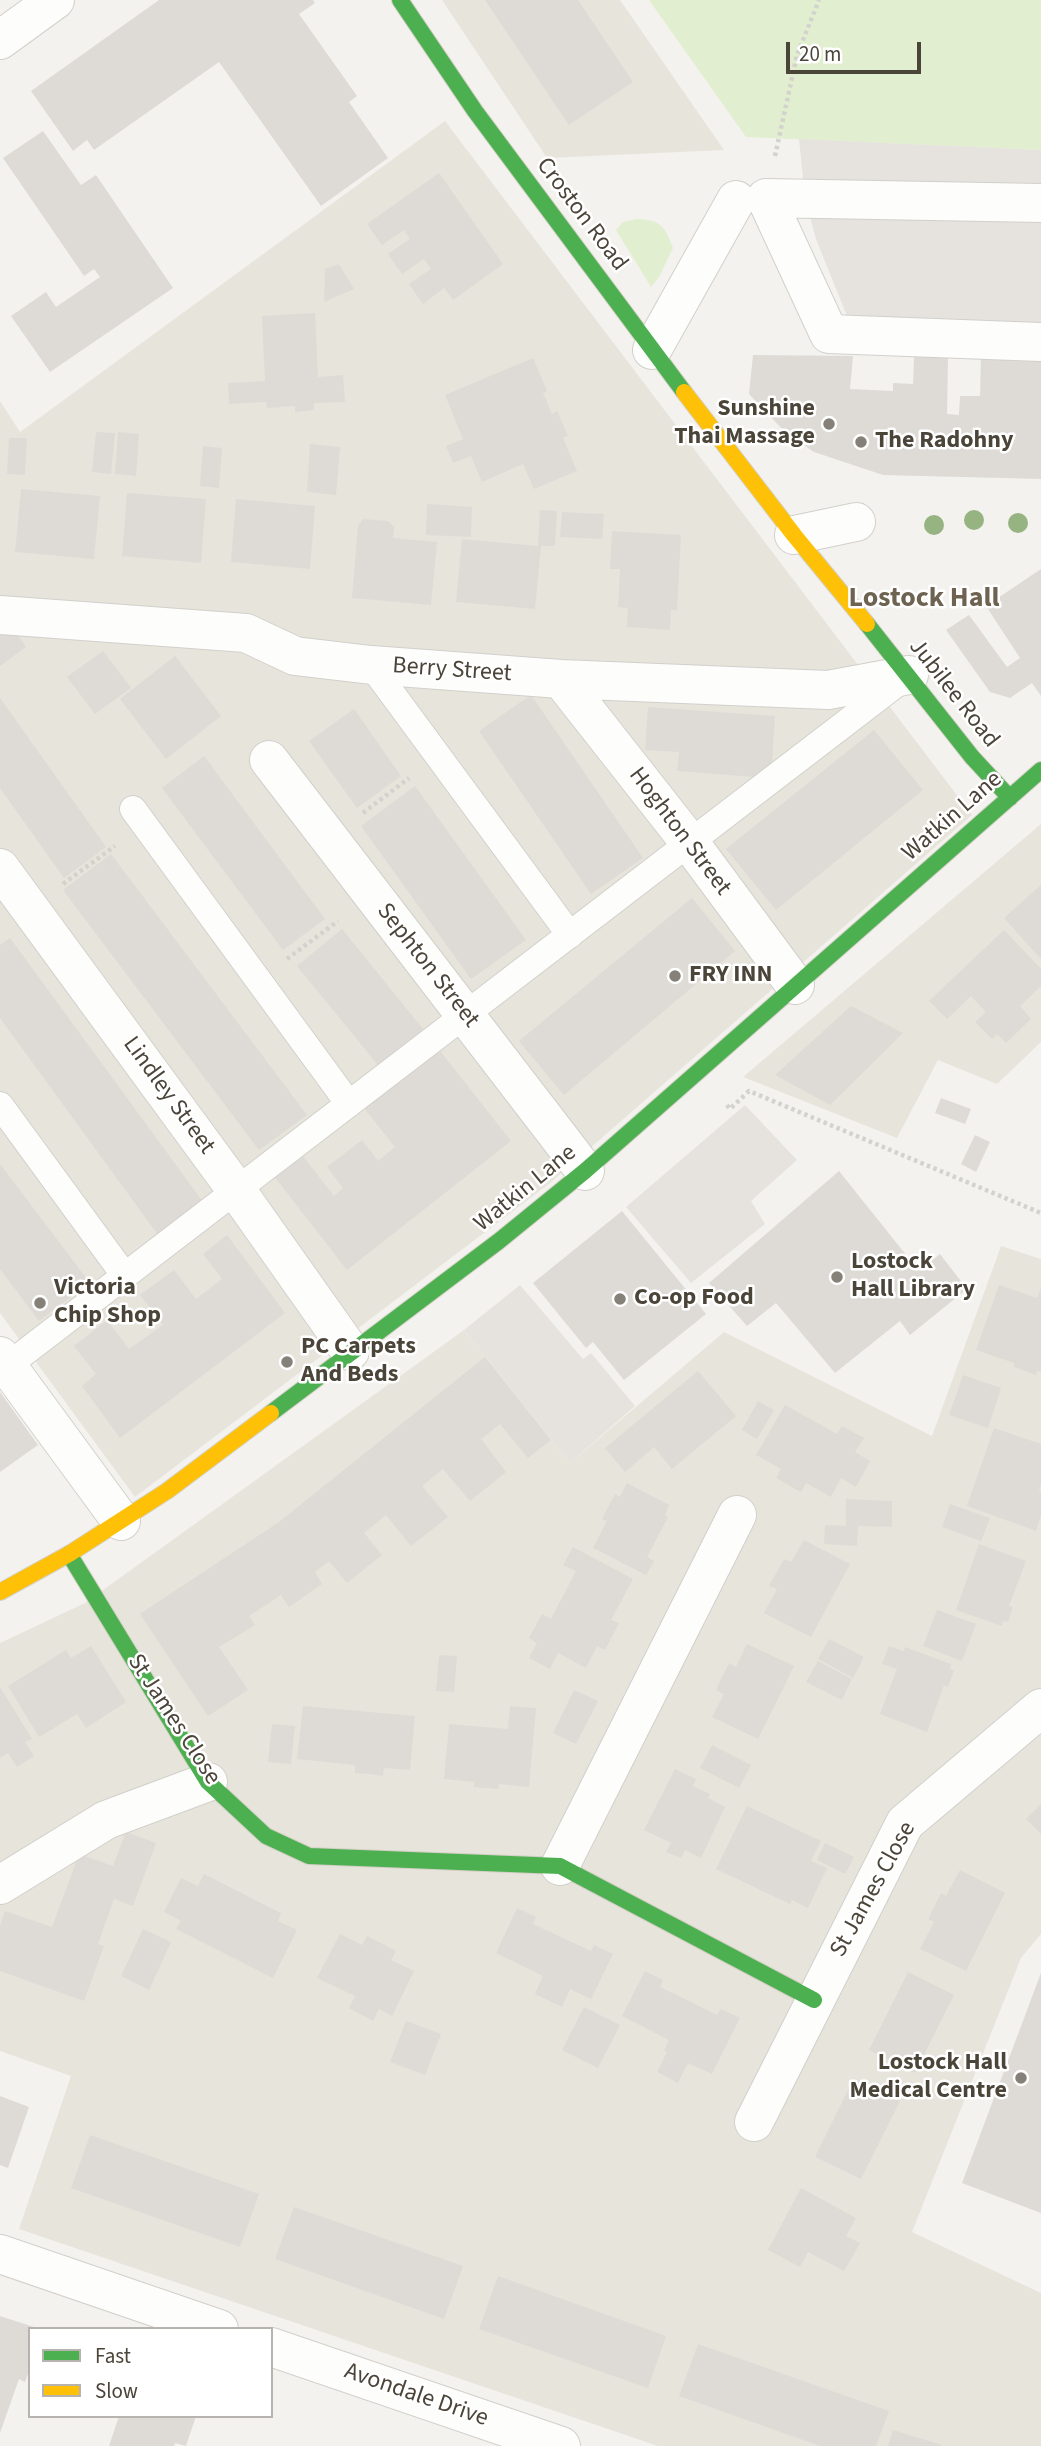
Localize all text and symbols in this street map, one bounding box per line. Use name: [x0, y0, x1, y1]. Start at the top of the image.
scale bar: [789, 28, 924, 72]
text: 20 m: [799, 39, 841, 69]
street label: Croston Road: [529, 153, 633, 277]
place label: Sunshine Thai Massage: [674, 396, 815, 452]
marker: Sunshine Thai Massage: [821, 416, 837, 432]
place label: The Radohny: [875, 428, 1013, 456]
marker: The Radohny: [853, 434, 869, 450]
district label: Lostock Hall: [849, 583, 999, 617]
street label: Jubilee Road: [902, 634, 1004, 754]
street label: Berry Street: [391, 652, 513, 690]
street label: Hoghton Street: [622, 762, 736, 902]
street label: Watkin Lane: [897, 766, 1009, 868]
street label: Sephton Street: [369, 898, 485, 1034]
place label: FRY INN: [689, 962, 772, 990]
marker: FRY INN: [667, 968, 683, 984]
street label: Lindley Street: [116, 1032, 220, 1160]
street label: Watkin Lane: [469, 1139, 583, 1239]
place label: Lostock Hall Library: [851, 1249, 975, 1305]
marker: Lostock Hall Library: [829, 1269, 845, 1285]
place label: Victoria Chip Shop: [54, 1275, 161, 1331]
place label: Co-op Food: [634, 1285, 754, 1313]
marker: Co-op Food: [612, 1291, 628, 1307]
marker: Victoria Chip Shop: [32, 1295, 48, 1311]
place label: PC Carpets And Beds: [301, 1334, 416, 1390]
marker: PC Carpets And Beds: [279, 1354, 295, 1370]
street label: St James Close: [120, 1649, 226, 1791]
street label: St James Close: [825, 1817, 923, 1963]
place label: Lostock Hall Medical Centre: [850, 2050, 1007, 2106]
marker: Lostock Hall Medical Centre: [1013, 2070, 1029, 2086]
legend: [28, 2327, 273, 2418]
text: Fast: [95, 2341, 131, 2371]
street label: Avondale Drive: [340, 2358, 492, 2434]
text: Slow: [95, 2376, 138, 2406]

